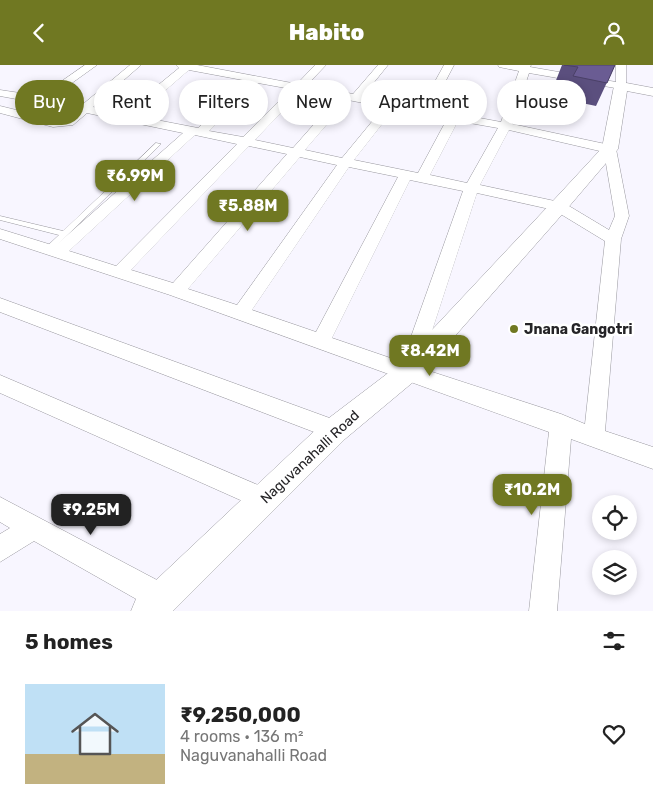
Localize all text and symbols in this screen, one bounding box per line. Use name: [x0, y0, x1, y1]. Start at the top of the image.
icon: back: [25, 19, 53, 47]
text: Habito: [289, 19, 364, 46]
icon: person: [600, 19, 628, 47]
chip: Buy: [15, 80, 84, 125]
chip: Rent: [94, 80, 169, 125]
chip: Filters: [179, 80, 268, 125]
chip: New: [278, 80, 351, 125]
chip: Apartment: [361, 80, 487, 125]
chip: House: [497, 80, 586, 125]
pin: ₹6.99M: [94, 159, 176, 202]
text: ₹6.99M: [106, 166, 164, 185]
pin: ₹5.88M: [207, 189, 289, 232]
text: ₹5.88M: [218, 196, 278, 215]
place label: Jnana Gangotri: [524, 321, 633, 338]
marker: Jnana Gangotri: [508, 323, 520, 335]
pin: ₹8.42M: [389, 335, 471, 377]
text: ₹8.42M: [400, 341, 460, 360]
street label: Naguvanahalli Road: [257, 407, 363, 507]
pin: ₹10.2M: [491, 473, 573, 516]
text: ₹10.2M: [504, 480, 560, 499]
pin: ₹9.25M: [50, 493, 132, 536]
map controls: [592, 495, 637, 595]
button: locate: [592, 495, 637, 540]
text: ₹9.25M: [62, 500, 120, 519]
button: layers: [592, 550, 637, 595]
icon: filters: [600, 627, 628, 655]
text: 5 homes: [25, 629, 113, 654]
text: ₹9,250,000: [180, 702, 301, 727]
icon: home: [65, 704, 125, 764]
icon: heart: [600, 720, 628, 748]
text: 4 rooms · 136 m²: [180, 727, 303, 746]
text: Naguvanahalli Road: [180, 746, 327, 765]

